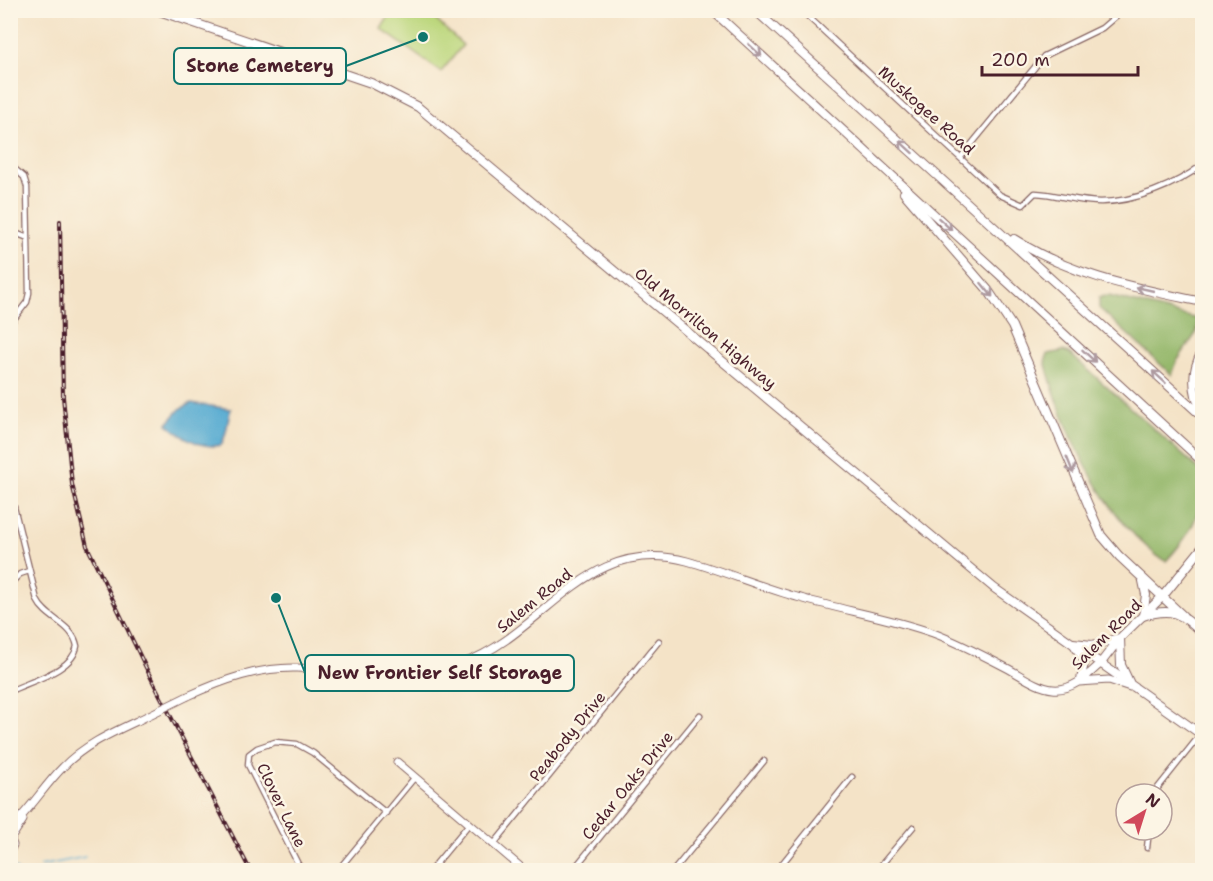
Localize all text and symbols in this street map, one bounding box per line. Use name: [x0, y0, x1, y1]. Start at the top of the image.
scale bar: [982, 39, 1138, 77]
one-way arrow: [747, 43, 762, 57]
callout: Stone Cemetery: [174, 48, 346, 84]
text: 200 m: [991, 48, 1050, 72]
text: Stone Cemetery: [186, 54, 334, 78]
street label: Muskogee Road: [874, 61, 980, 159]
one-way arrow: [899, 140, 914, 154]
one-way arrow: [937, 217, 952, 231]
street label: Old Morrilton Highway: [630, 263, 781, 394]
one-way arrow: [980, 281, 993, 297]
one-way arrow: [1136, 283, 1155, 295]
one-way arrow: [1081, 349, 1096, 363]
one-way arrow: [1152, 370, 1167, 384]
one-way arrow: [1065, 455, 1076, 473]
street label: Salem Road: [492, 563, 577, 637]
street label: Salem Road: [1067, 595, 1146, 674]
callout: New Frontier Self Storage: [305, 655, 574, 691]
text: New Frontier Self Storage: [318, 661, 563, 685]
street label: Peabody Drive: [524, 687, 610, 786]
street label: Cedar Oaks Drive: [577, 727, 678, 844]
street label: Clover Lane: [252, 760, 311, 851]
north arrow: [1114, 782, 1174, 842]
text: N: [1141, 788, 1164, 813]

